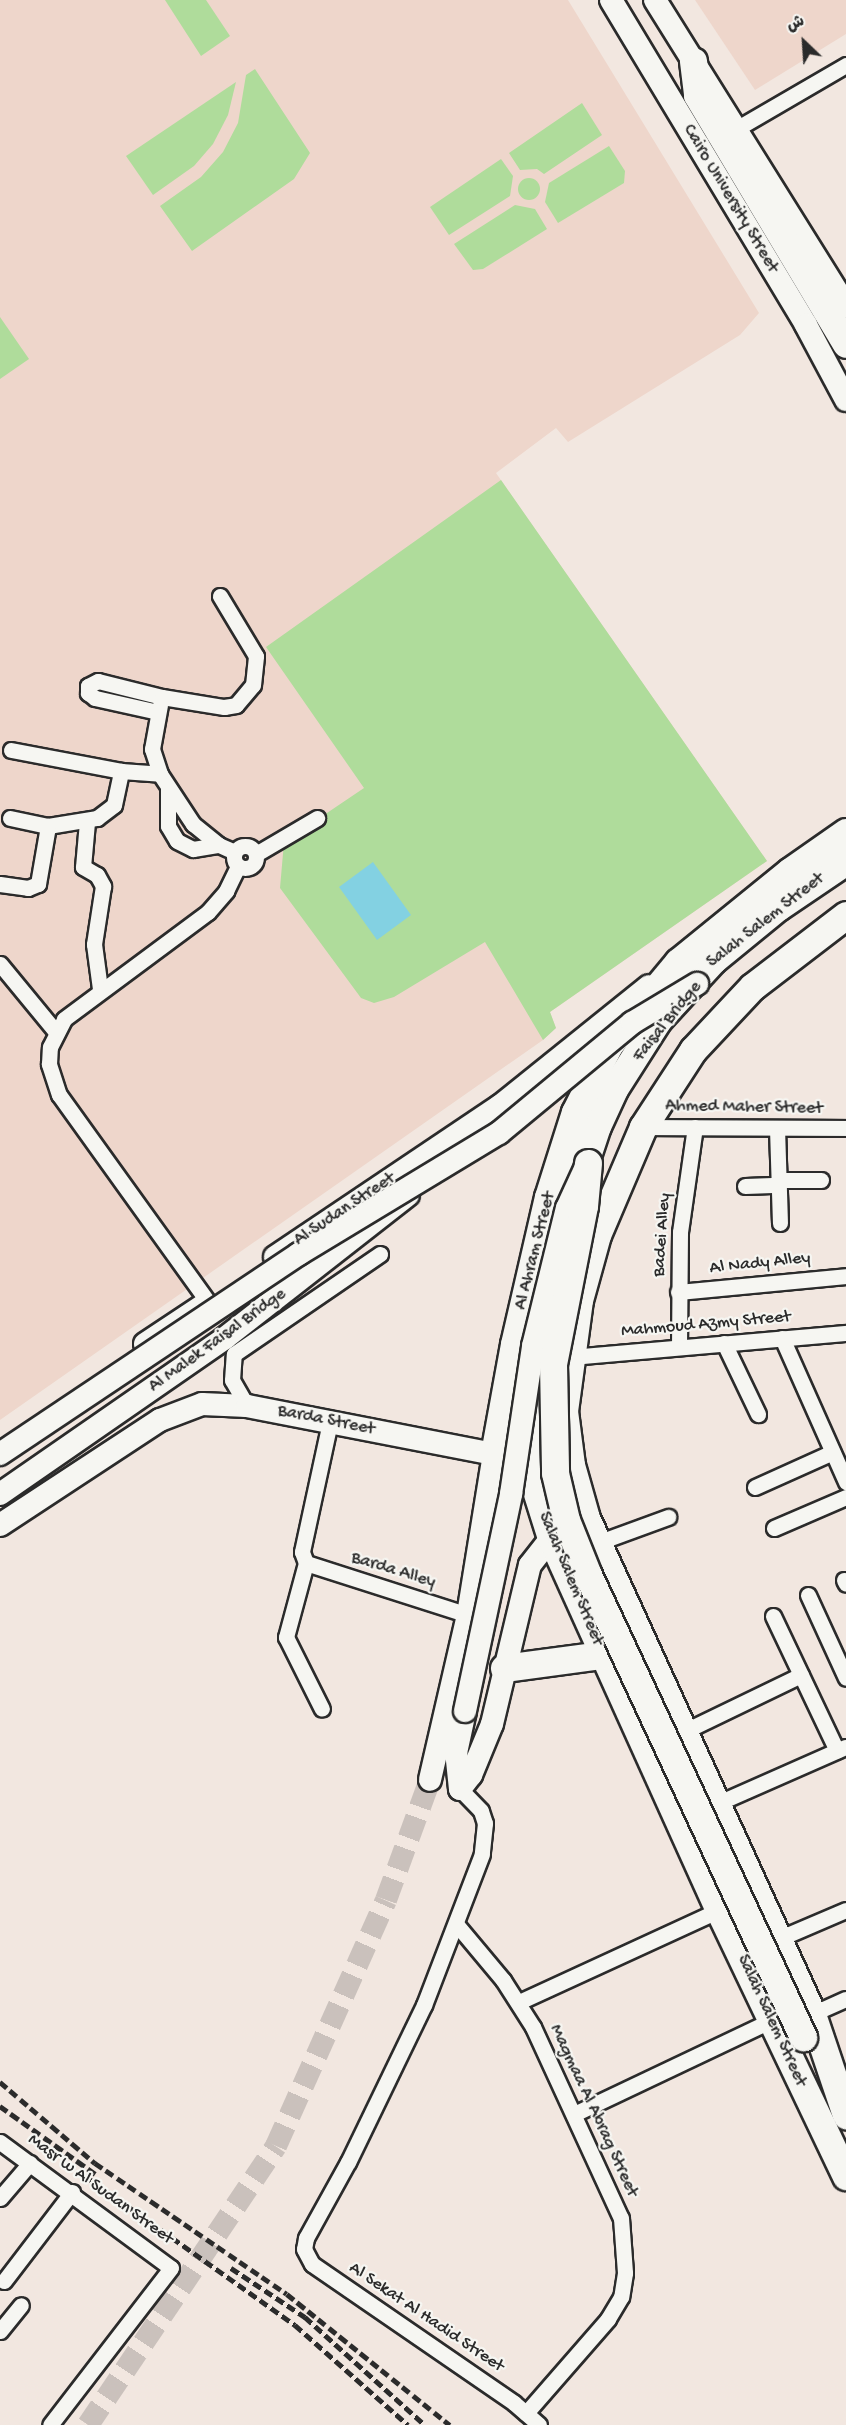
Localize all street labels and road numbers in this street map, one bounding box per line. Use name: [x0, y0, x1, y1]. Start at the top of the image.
street label: Cairo University Street: [677, 121, 783, 277]
street label: Salah Salem Street: [703, 869, 829, 973]
street label: Faisal Bridge: [629, 977, 707, 1067]
street label: Ahmed Maher Street: [665, 1096, 823, 1120]
street label: Al Sudan Street: [290, 1168, 400, 1252]
street label: Al Ahram Street: [511, 1190, 561, 1312]
street label: Badei Alley: [649, 1192, 677, 1278]
street label: Al Nady Alley: [709, 1248, 811, 1280]
street label: Al Malek Faisal Bridge: [145, 1284, 291, 1398]
street label: Mahmoud Azmy Street: [620, 1307, 792, 1343]
street label: Barda Street: [276, 1401, 376, 1441]
street label: Salah Salem Street: [532, 1509, 608, 1649]
street label: Barda Alley: [348, 1548, 438, 1594]
street label: Salah Salem Street: [731, 1952, 811, 2090]
street label: Magmaa Al Abrag Street: [544, 2021, 642, 2201]
street label: Masr w Al Sudan Street: [23, 2130, 177, 2250]
street label: Al Sekat Al Hadid Street: [344, 2258, 508, 2378]

